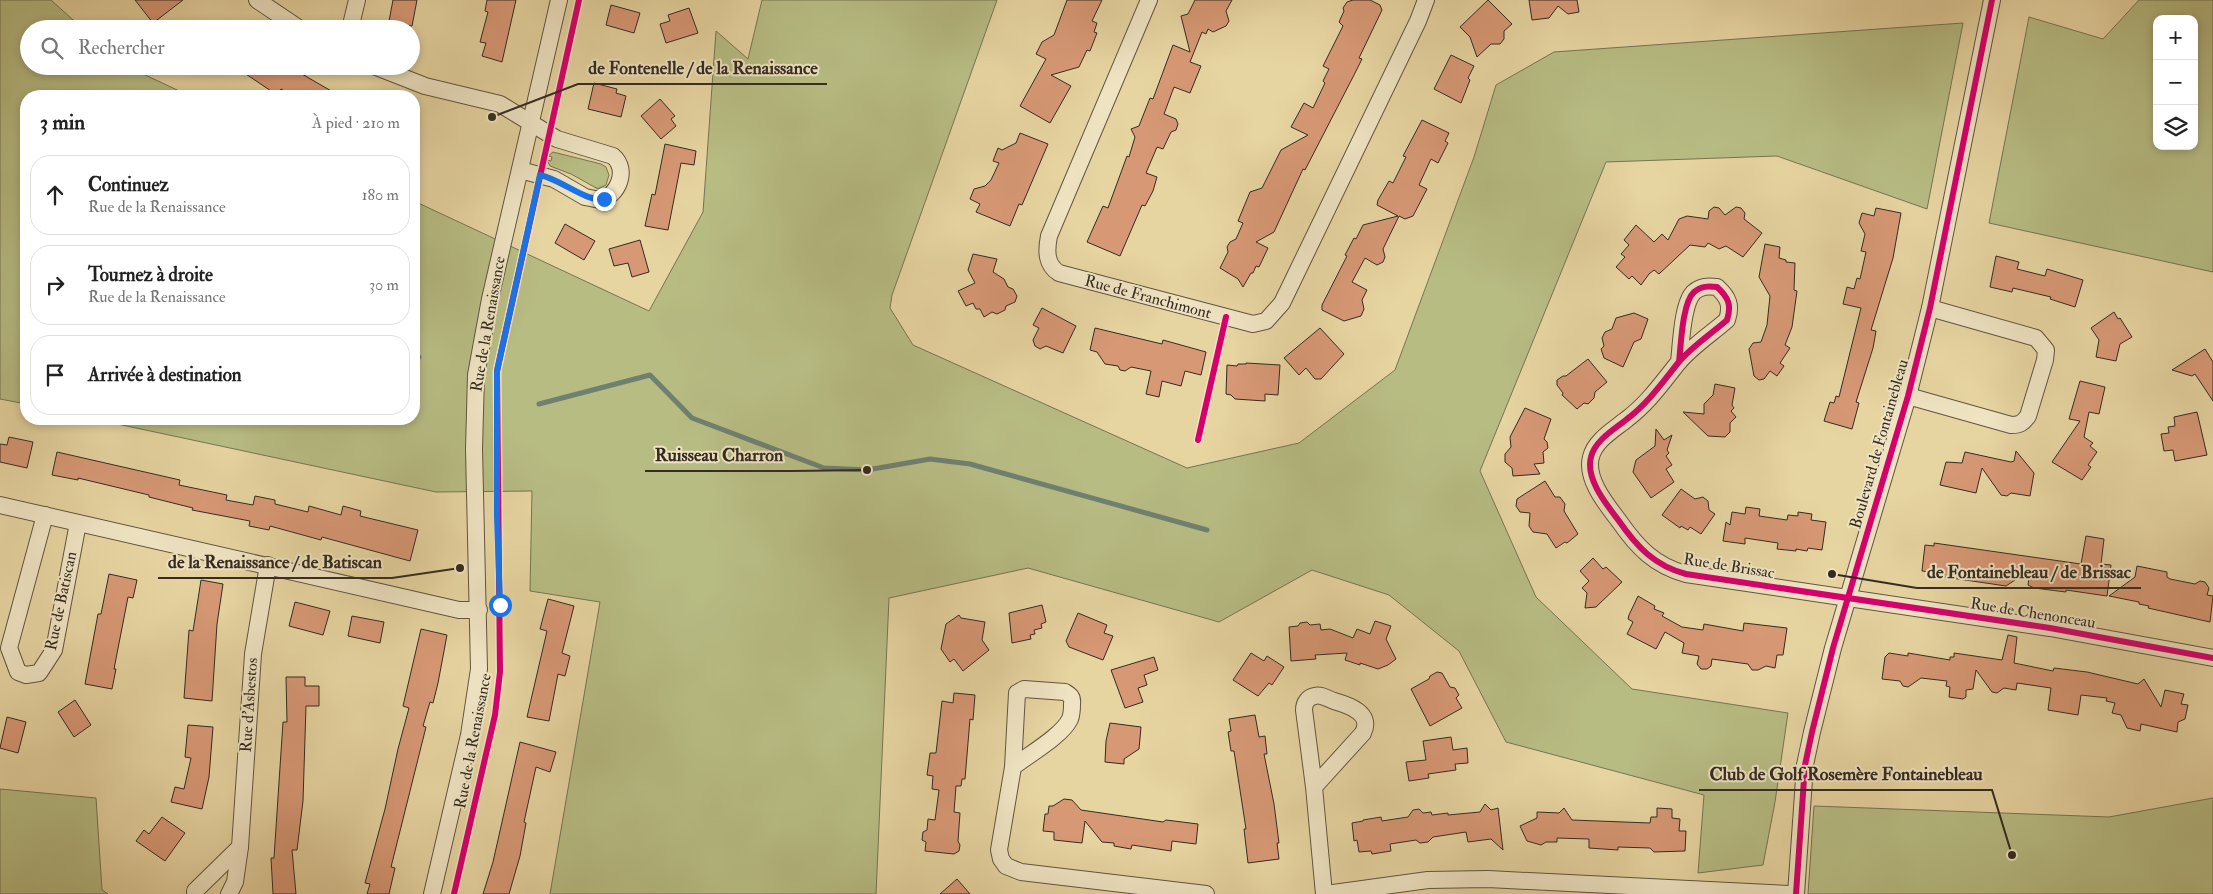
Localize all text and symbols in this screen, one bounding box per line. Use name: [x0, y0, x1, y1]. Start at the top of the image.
map controls: [2153, 15, 2198, 150]
button: +: [2153, 15, 2198, 60]
search box: [20, 20, 420, 75]
icon: search: [38, 34, 66, 62]
text: Rechercher: [78, 36, 165, 60]
callout: de Fontenelle / de la Renaissance: [578, 51, 827, 84]
text: de Fontenelle / de la Renaissance: [588, 57, 818, 80]
button: −: [2153, 60, 2198, 105]
button: layers: [2153, 105, 2198, 150]
text: 3 min: [40, 109, 85, 136]
text: À pied · 210 m: [312, 113, 400, 133]
text: Continuez: [88, 173, 169, 197]
icon: ahead: [41, 181, 69, 209]
text: 180 m: [362, 185, 399, 205]
route end: [593, 188, 616, 211]
text: Rue de la Renaissance: [88, 197, 226, 217]
street label: Rue de la Renaissance: [466, 254, 510, 393]
text: Tournez à droite: [88, 263, 213, 287]
street label: Rue de Franchimont: [1082, 270, 1214, 324]
icon: right: [41, 271, 69, 299]
text: 30 m: [369, 275, 399, 295]
text: Rue de la Renaissance: [88, 287, 226, 307]
street label: Boulevard de Fontainebleau: [1845, 357, 1913, 531]
icon: arrive: [41, 361, 69, 389]
text: Arrivée à destination: [88, 363, 242, 387]
callout: Ruisseau Charron: [645, 438, 793, 471]
text: Ruisseau Charron: [655, 444, 784, 467]
callout: de la Renaissance / de Batiscan: [158, 545, 392, 578]
street label: Rue de Brissac: [1682, 549, 1777, 583]
street label: Rue de Batiscan: [41, 550, 81, 652]
text: de la Renaissance / de Batiscan: [168, 551, 383, 574]
callout: de Fontainebleau / de Brissac: [1917, 555, 2141, 588]
text: de Fontainebleau / de Brissac: [1927, 561, 2132, 584]
street label: Rue de Chenonceau: [1969, 593, 2097, 633]
route start: [489, 594, 512, 617]
street label: Rue d'Asbestos: [236, 657, 262, 753]
street label: Rue de la Renaissance: [450, 671, 496, 810]
callout: Club de Golf Rosemère Fontainebleau: [1699, 757, 1992, 790]
text: Club de Golf Rosemère Fontainebleau: [1709, 763, 1983, 786]

